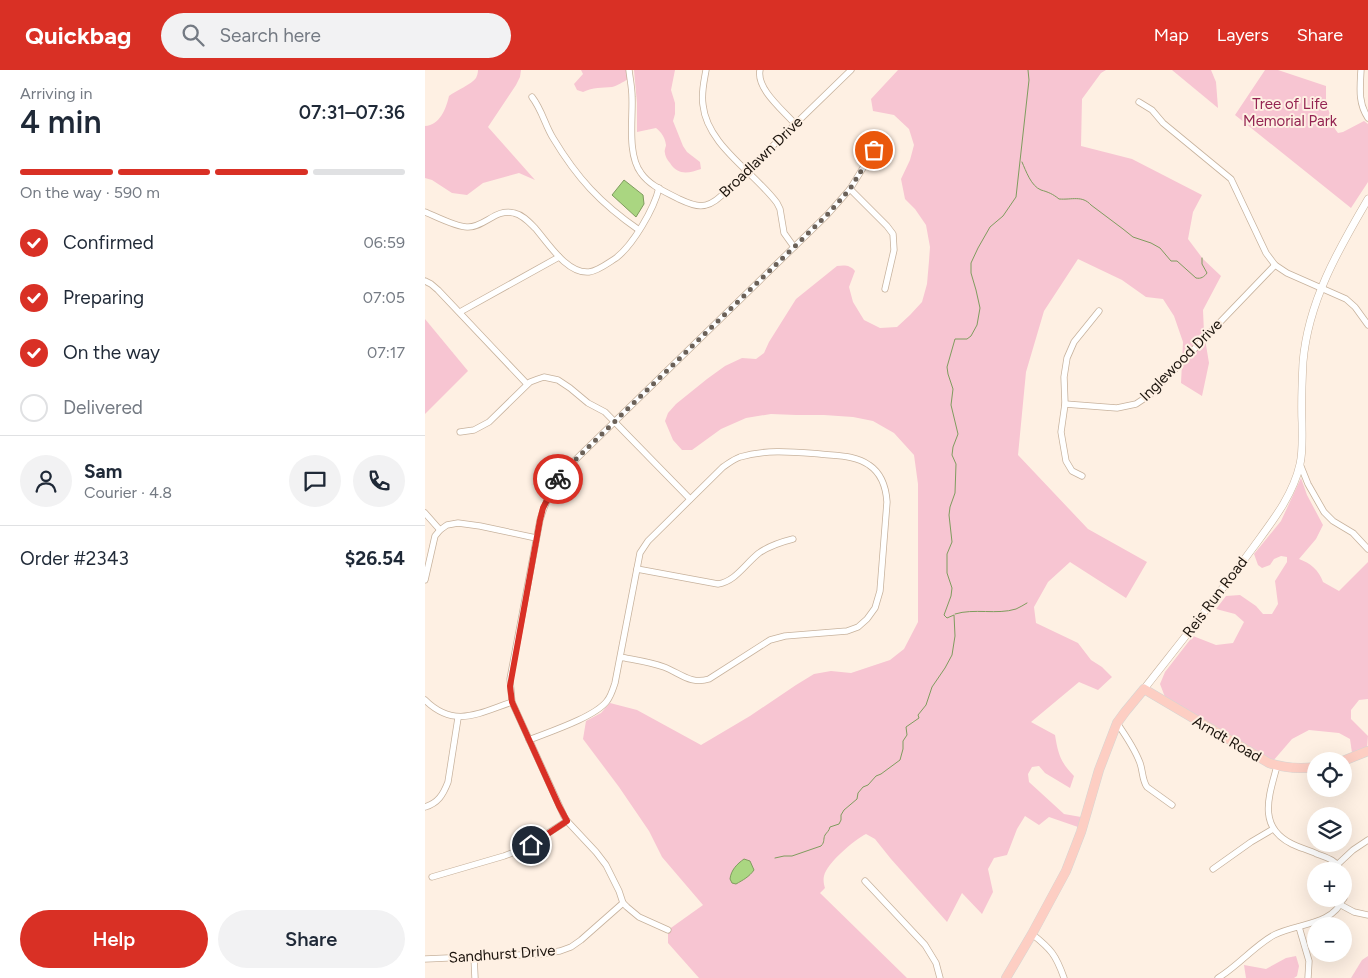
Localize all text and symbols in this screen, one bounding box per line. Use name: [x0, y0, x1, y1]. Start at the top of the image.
search box: [161, 13, 511, 58]
text: Quickbag: [25, 21, 131, 50]
icon: search: [179, 21, 207, 49]
text: Search here: [219, 24, 321, 47]
text: Map: [1154, 24, 1189, 46]
text: Layers: [1217, 24, 1269, 46]
text: Share: [1297, 24, 1343, 46]
text: Arriving in: [20, 84, 92, 103]
park label: Tree of Life Memorial Park: [1243, 95, 1338, 130]
text: 07:31–07:36: [299, 101, 405, 124]
text: 4 min: [20, 103, 102, 141]
street label: Broadlawn Drive: [716, 113, 806, 201]
pin: [853, 129, 895, 171]
icon: bag: [860, 136, 888, 164]
text: On the way · 590 m: [20, 183, 160, 202]
icon: check: [20, 229, 48, 257]
text: Confirmed: [63, 231, 154, 254]
text: 06:59: [363, 233, 405, 252]
icon: check: [20, 284, 48, 312]
text: Preparing: [63, 286, 144, 309]
text: 07:05: [363, 288, 405, 307]
street label: Inglewood Drive: [1136, 315, 1226, 405]
icon: check: [20, 339, 48, 367]
text: On the way: [63, 341, 160, 364]
text: 07:17: [367, 343, 405, 362]
text: Delivered: [63, 396, 143, 419]
courier: [533, 454, 583, 504]
button: person: [20, 455, 72, 507]
button: chat: [289, 455, 341, 507]
button: phone: [353, 455, 405, 507]
text: Sam: [84, 460, 122, 483]
icon: bike: [544, 465, 572, 493]
text: Courier · 4.8: [84, 483, 172, 502]
text: Order #2343: [20, 547, 129, 570]
text: $26.54: [345, 547, 405, 570]
street label: Reis Run Road: [1179, 553, 1251, 641]
street label: Arndt Road: [1189, 712, 1265, 766]
map controls: [1307, 752, 1352, 962]
button: locate: [1307, 752, 1352, 797]
button: layers: [1307, 807, 1352, 852]
pin: [510, 824, 552, 866]
icon: home: [517, 831, 545, 859]
button: +: [1307, 862, 1352, 907]
button: Help: [20, 910, 208, 968]
button: Share: [218, 910, 405, 968]
button: −: [1307, 917, 1352, 962]
street label: Sandhurst Drive: [448, 941, 556, 967]

